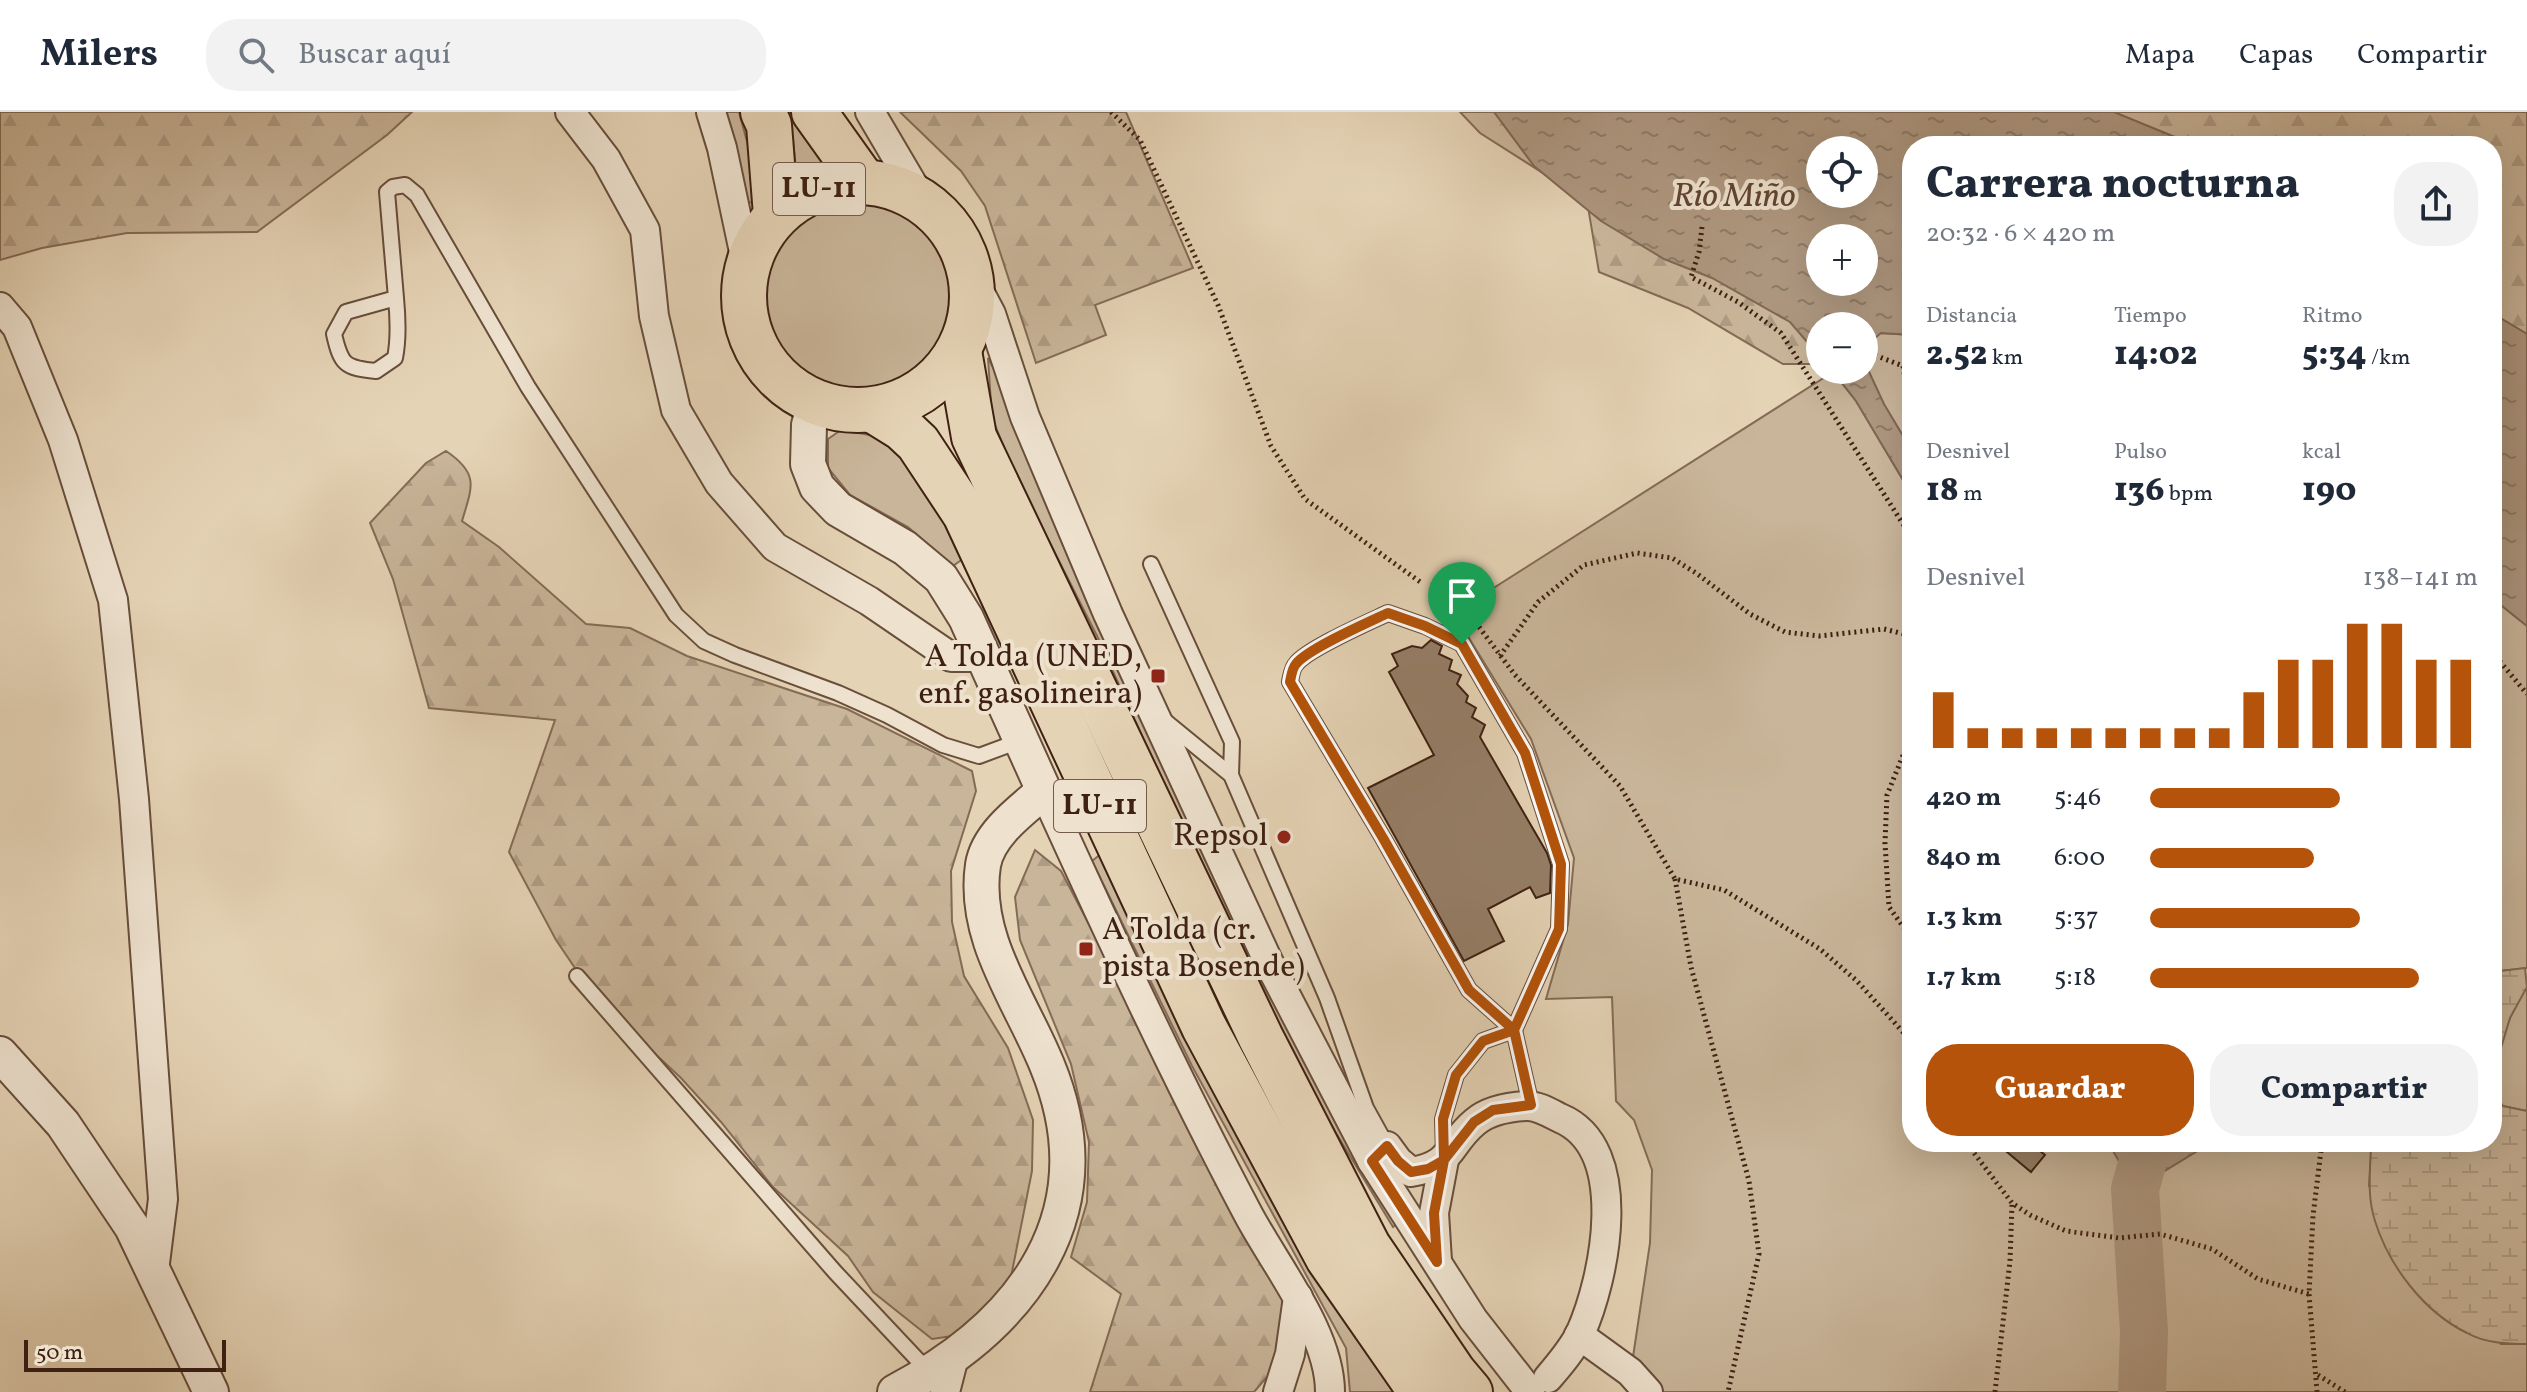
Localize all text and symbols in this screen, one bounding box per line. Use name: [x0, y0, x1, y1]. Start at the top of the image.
search box: [206, 19, 766, 91]
text: Milers: [40, 29, 158, 82]
icon: search: [234, 33, 278, 77]
text: Buscar aquí: [298, 34, 451, 76]
text: Mapa: [2125, 36, 2195, 75]
text: Capas: [2239, 36, 2313, 75]
text: Compartir: [2357, 36, 2487, 75]
map controls: [1806, 136, 1878, 384]
button: locate: [1806, 136, 1878, 208]
text: Carrera nocturna: [1926, 155, 2300, 216]
button: share: [2394, 162, 2478, 246]
road number: LU-11: [773, 163, 865, 215]
water label: Río Miño: [1673, 174, 1795, 221]
text: 20:32 · 6 × 420 m: [1926, 216, 2115, 252]
button: +: [1806, 224, 1878, 296]
text: Distancia: [1926, 301, 2017, 332]
text: Tiempo: [2114, 301, 2187, 332]
text: Ritmo: [2302, 301, 2363, 332]
button: −: [1806, 312, 1878, 384]
text: 2.52: [1926, 332, 1987, 379]
text: 14:02: [2114, 332, 2197, 379]
text: 5:34: [2302, 332, 2367, 379]
text: km: [1987, 343, 2023, 374]
text: /km: [2367, 343, 2411, 374]
text: Desnivel: [1926, 437, 2010, 468]
text: Pulso: [2114, 437, 2167, 468]
text: kcal: [2302, 437, 2341, 468]
text: 18: [1926, 468, 1959, 515]
text: 136: [2114, 468, 2164, 515]
text: 190: [2302, 468, 2356, 515]
text: m: [1959, 479, 1983, 510]
text: bpm: [2164, 479, 2213, 510]
text: Desnivel: [1926, 560, 2025, 596]
text: 138–141 m: [2363, 560, 2478, 596]
pin: [1428, 562, 1496, 644]
icon: arrive: [1440, 574, 1484, 618]
place label: A Tolda (UNED, enf. gasolineira): [918, 636, 1142, 717]
marker: A Tolda (UNED, enf. gasolineira): [1149, 667, 1167, 685]
road number: LU-11: [1054, 780, 1146, 832]
text: 420 m: [1926, 780, 2002, 816]
text: 5:46: [2054, 780, 2101, 816]
place label: Repsol: [1173, 815, 1268, 859]
marker: Repsol: [1275, 828, 1293, 846]
text: 840 m: [1926, 840, 2001, 876]
text: 6:00: [2054, 840, 2105, 876]
text: 1.3 km: [1926, 900, 2003, 936]
text: 5:37: [2054, 900, 2099, 936]
place label: A Tolda (cr. pista Bosende): [1102, 909, 1305, 990]
marker: A Tolda (cr. pista Bosende): [1077, 940, 1095, 958]
text: 1.7 km: [1926, 960, 2002, 996]
text: 5:18: [2054, 960, 2096, 996]
button: Guardar: [1926, 1044, 2194, 1136]
button: Compartir: [2210, 1044, 2478, 1136]
scale bar: [24, 1336, 226, 1372]
text: 50 m: [36, 1338, 83, 1369]

